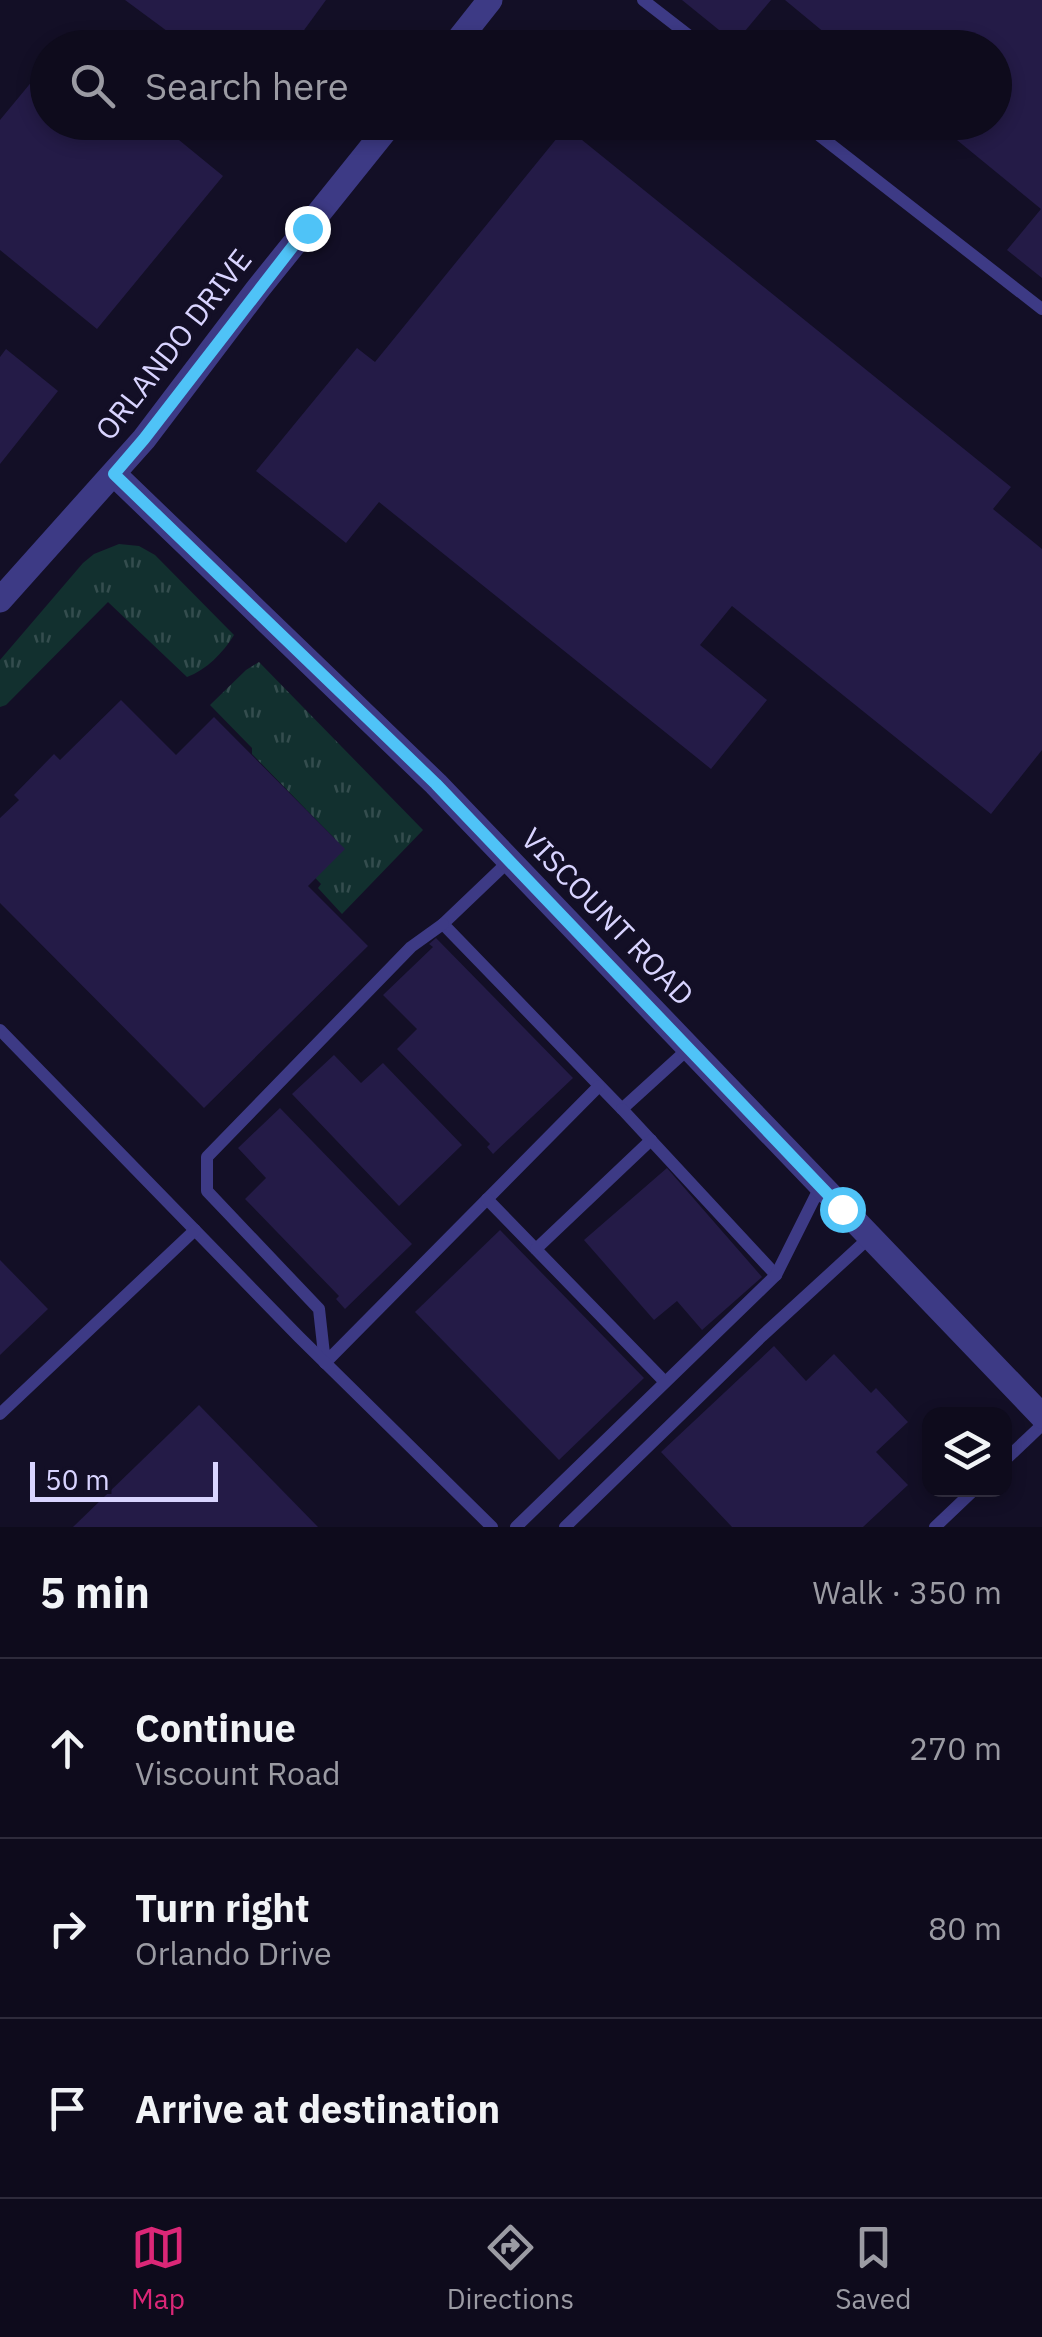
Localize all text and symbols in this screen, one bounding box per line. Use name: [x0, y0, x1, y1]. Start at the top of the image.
search box: [30, 30, 1012, 140]
icon: search: [65, 58, 120, 113]
text: Search here: [145, 61, 349, 110]
route end: [285, 206, 331, 252]
street label: ORLANDO DRIVE: [86, 241, 260, 448]
street label: VISCOUNT ROAD: [513, 819, 703, 1013]
route start: [820, 1187, 866, 1233]
map controls: [922, 1407, 1012, 1497]
button: layers: [922, 1407, 1012, 1497]
scale bar: [30, 1457, 218, 1502]
text: 50 m: [45, 1461, 110, 1498]
text: 5 min: [40, 1565, 150, 1620]
text: Walk · 350 m: [813, 1571, 1002, 1613]
text: Continue: [135, 1703, 296, 1752]
icon: ahead: [40, 1721, 95, 1776]
text: 270 m: [909, 1727, 1002, 1769]
text: Viscount Road: [135, 1752, 341, 1794]
text: Turn right: [135, 1883, 310, 1932]
icon: right: [40, 1901, 95, 1956]
text: 80 m: [928, 1907, 1002, 1949]
text: Orlando Drive: [135, 1932, 332, 1974]
icon: arrive: [40, 2081, 95, 2136]
text: Arrive at destination: [135, 2084, 500, 2133]
tab: Map: [131, 2220, 186, 2317]
tab: Directions: [447, 2220, 574, 2317]
tab: Saved: [835, 2220, 911, 2317]

